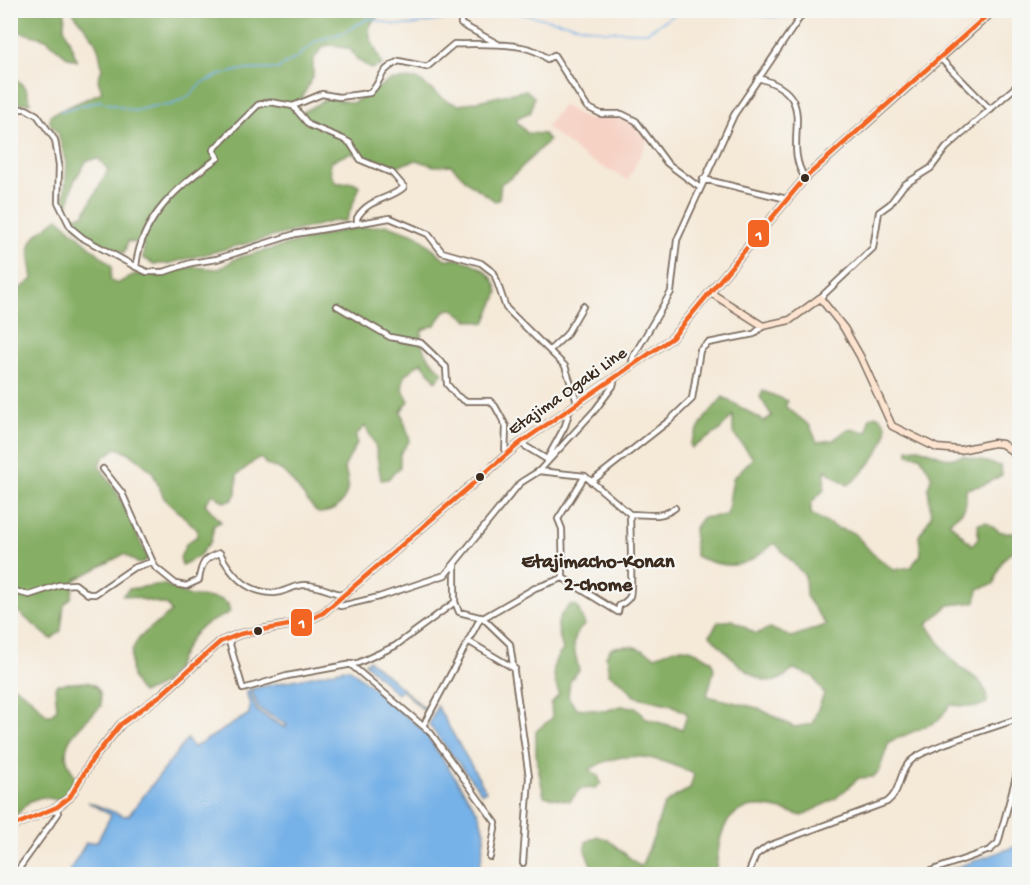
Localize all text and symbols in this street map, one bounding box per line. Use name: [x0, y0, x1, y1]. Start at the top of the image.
unlabelled marker: [799, 172, 811, 184]
line badge: 1: [747, 219, 770, 248]
text: 1: [755, 228, 762, 247]
street label: Etajima Ogaki Line: [505, 343, 632, 441]
unlabelled marker: [474, 471, 486, 483]
district label: Etajimacho-Konan 2-chome: [522, 552, 675, 598]
line badge: 1: [290, 608, 313, 637]
text: 1: [298, 616, 305, 635]
unlabelled marker: [252, 625, 264, 637]

